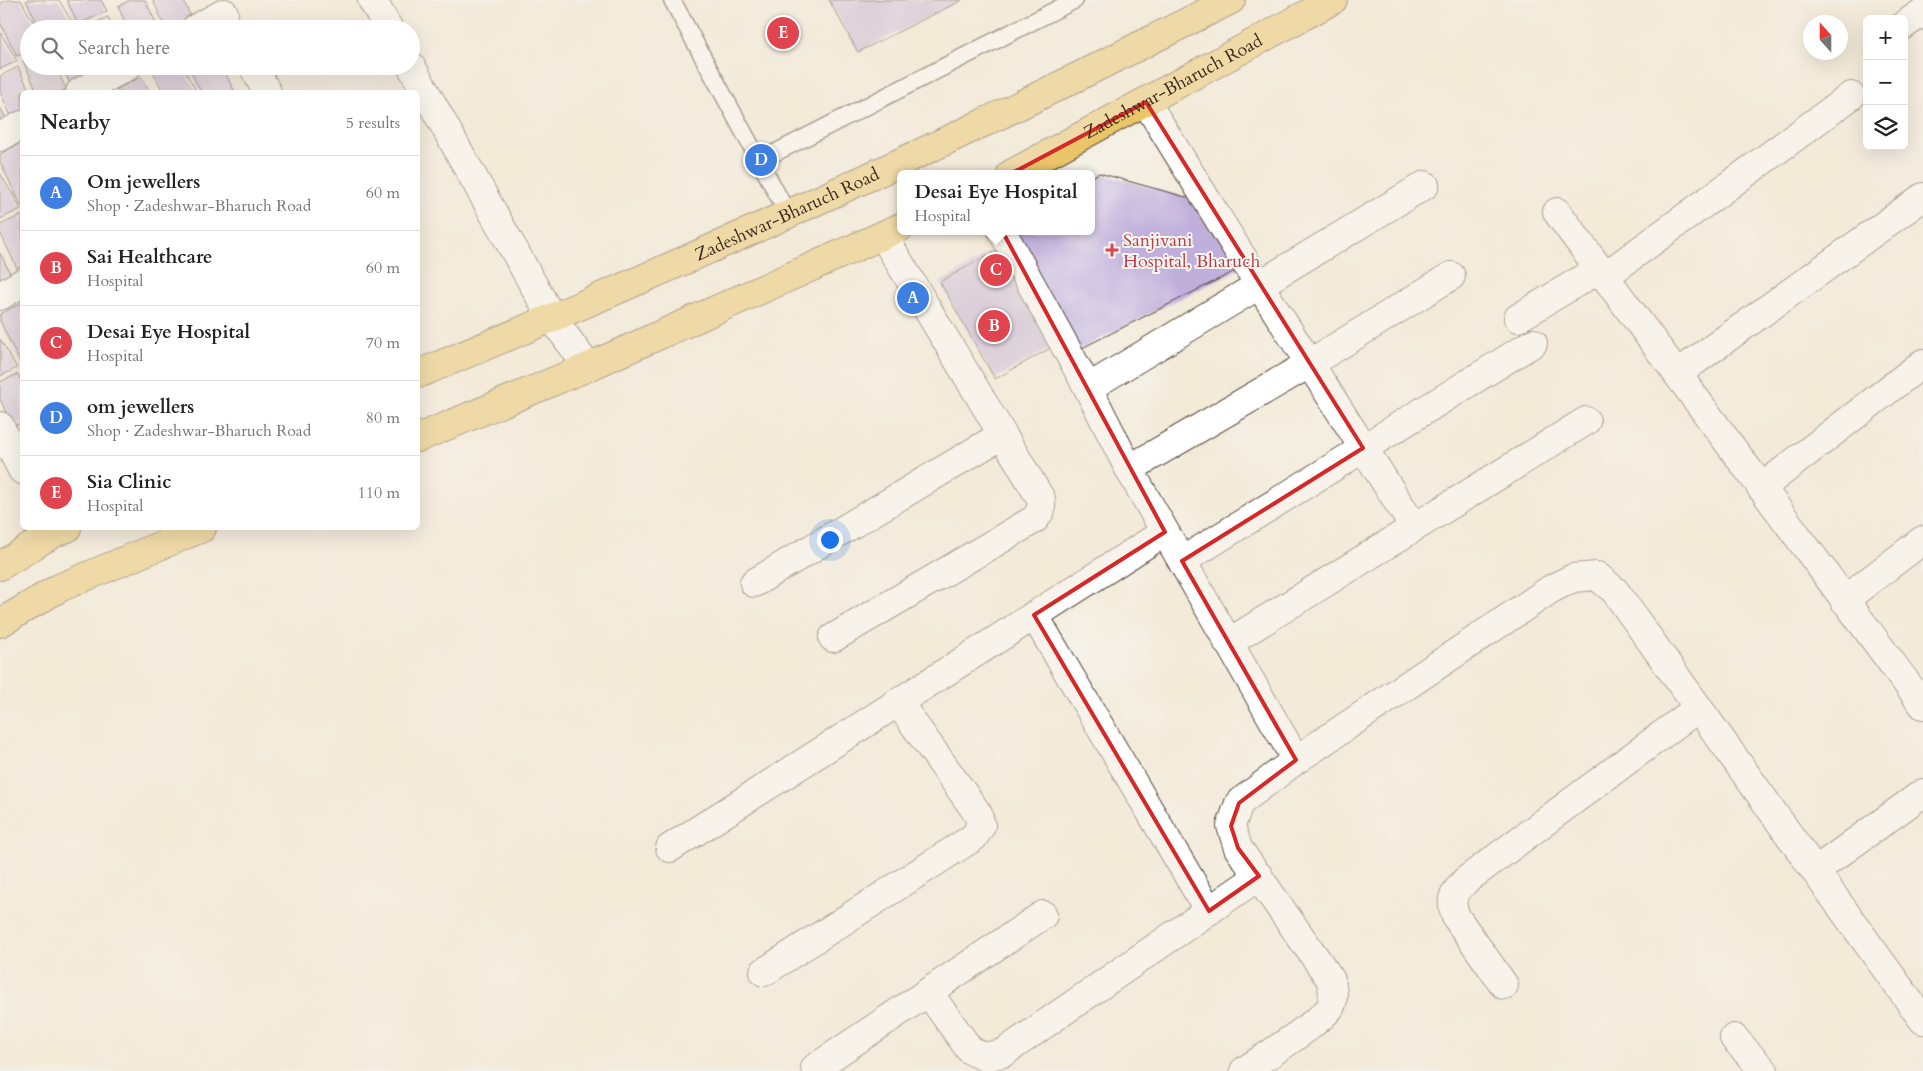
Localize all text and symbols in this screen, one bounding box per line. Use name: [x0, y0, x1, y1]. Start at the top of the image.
pin: E: [767, 14, 799, 52]
north arrow: [1803, 15, 1848, 60]
map controls: [1863, 15, 1908, 150]
button: +: [1863, 15, 1908, 60]
search box: [20, 20, 420, 75]
street label: Zadeshwar-Bharuch Road: [1079, 28, 1267, 146]
icon: search: [38, 34, 66, 62]
text: Search here: [78, 35, 170, 61]
button: −: [1863, 60, 1908, 105]
button: layers: [1863, 105, 1908, 150]
text: Nearby: [40, 108, 111, 137]
text: 5 results: [346, 112, 400, 134]
pin: D: [745, 141, 777, 179]
street label: Zadeshwar-Bharuch Road: [691, 162, 884, 267]
text: Om jewellers: [87, 169, 200, 195]
popup: [897, 170, 1095, 235]
text: Desai Eye Hospital: [914, 179, 1078, 205]
text: A: [50, 182, 62, 204]
text: 60 m: [366, 182, 400, 204]
text: Shop · Zadeshwar-Bharuch Road: [87, 195, 311, 217]
text: Hospital: [914, 205, 971, 227]
place label: Sanjivani Hospital, Bharuch: [1123, 228, 1260, 274]
marker: Sanjivani Hospital, Bharuch: [1105, 243, 1119, 257]
text: Sai Healthcare: [87, 244, 212, 270]
pin: C: [980, 251, 1012, 289]
text: B: [50, 257, 62, 279]
text: 60 m: [366, 257, 400, 279]
text: Hospital: [87, 270, 143, 292]
pin: A: [897, 279, 929, 317]
pin: B: [978, 307, 1010, 345]
text: Desai Eye Hospital: [87, 319, 250, 345]
text: C: [50, 332, 62, 354]
text: 70 m: [366, 332, 400, 354]
text: Hospital: [87, 345, 143, 367]
text: om jewellers: [87, 394, 194, 420]
text: D: [49, 407, 63, 429]
text: 80 m: [366, 407, 400, 429]
text: Shop · Zadeshwar-Bharuch Road: [87, 420, 311, 442]
text: Sia Clinic: [87, 469, 171, 495]
text: E: [51, 482, 61, 504]
text: 110 m: [358, 482, 400, 504]
text: Hospital: [87, 495, 143, 517]
your location: [817, 527, 843, 553]

